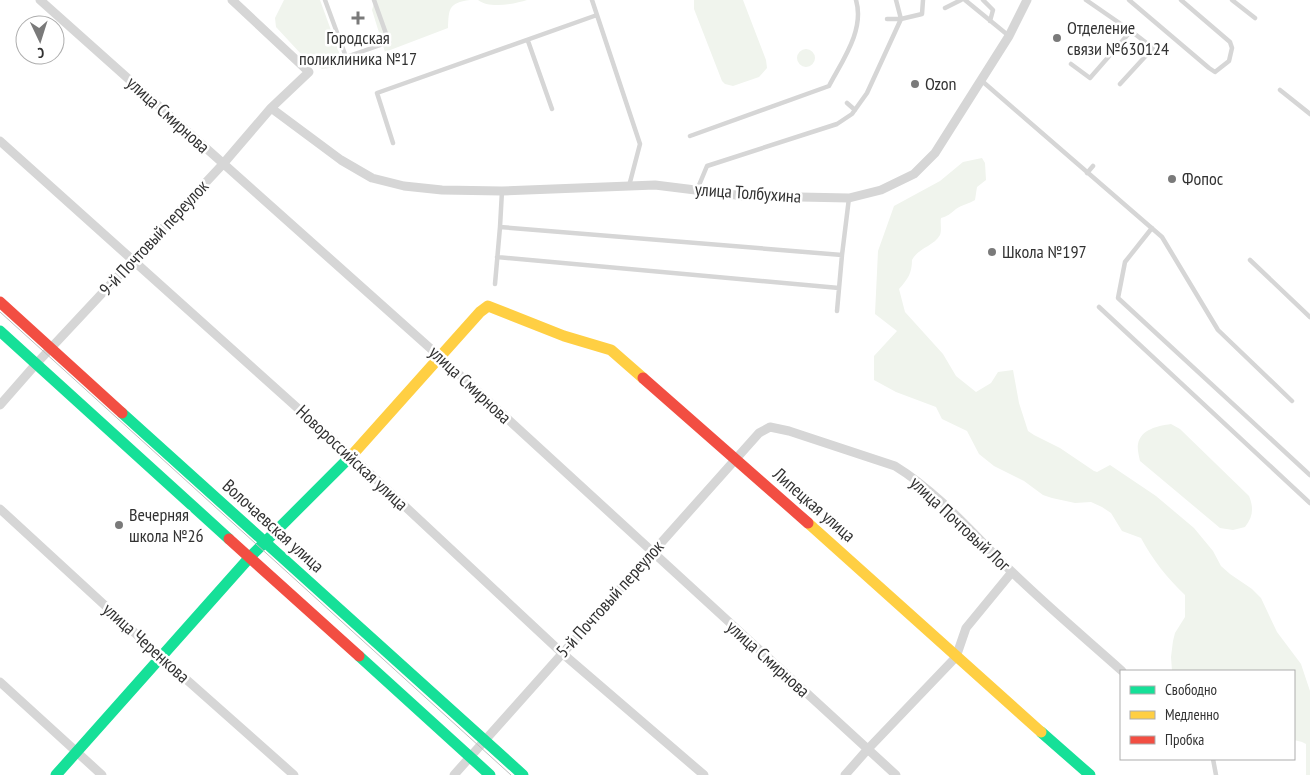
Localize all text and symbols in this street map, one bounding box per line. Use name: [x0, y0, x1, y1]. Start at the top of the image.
marker: Городская поликлиника №17: [351, 11, 365, 25]
north arrow: [15, 15, 65, 65]
place label: Отделение связи №630124: [1067, 16, 1169, 60]
place label: Городская поликлиника №17: [299, 26, 417, 70]
marker: Отделение связи №630124: [1051, 32, 1063, 44]
text: С: [36, 44, 45, 62]
street label: улица Смирнова: [122, 71, 215, 158]
place label: Ozon: [925, 72, 957, 95]
marker: Ozon: [909, 78, 921, 90]
place label: Фопос: [1182, 167, 1224, 190]
marker: Фопос: [1166, 173, 1178, 185]
street label: 9-й Почтовый переулок: [94, 175, 213, 300]
street label: улица Толбухина: [694, 177, 802, 208]
place label: Школа №197: [1002, 240, 1087, 263]
marker: Школа №197: [986, 246, 998, 258]
street label: улица Смирнова: [424, 341, 516, 429]
street label: Новороссийская улица: [292, 400, 413, 515]
street label: Липецкая улица: [768, 462, 860, 547]
street label: улица Почтовый Лог: [905, 471, 1016, 577]
street label: Волочаевская улица: [218, 474, 329, 577]
place label: Вечерняя школа №26: [129, 503, 204, 547]
marker: Вечерняя школа №26: [113, 519, 125, 531]
street label: 5-й Почтовый переулок: [551, 535, 668, 662]
street label: улица Черенкова: [98, 598, 195, 688]
street label: улица Смирнова: [722, 615, 815, 702]
legend: [1120, 670, 1295, 760]
text: Свободно: [1165, 680, 1217, 699]
text: Медленно: [1165, 705, 1219, 724]
text: Пробка: [1165, 730, 1204, 749]

